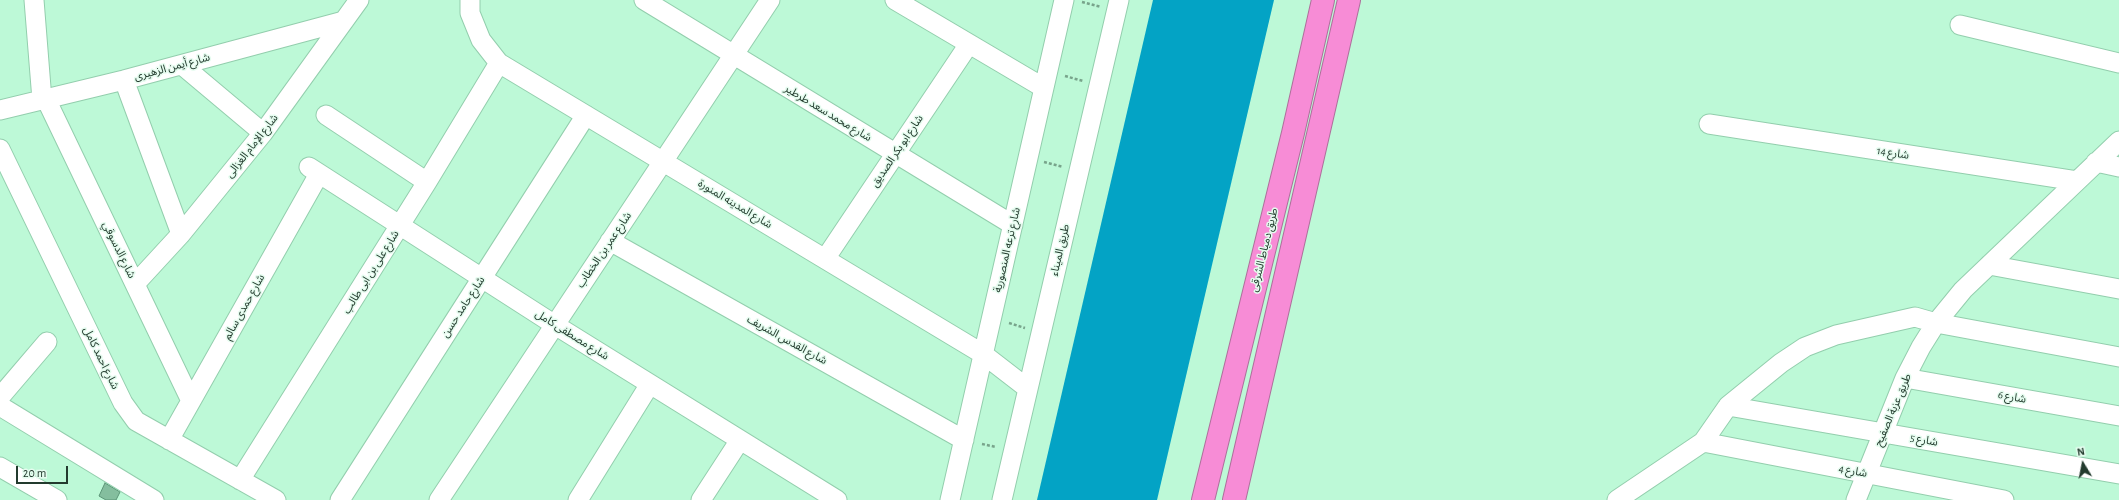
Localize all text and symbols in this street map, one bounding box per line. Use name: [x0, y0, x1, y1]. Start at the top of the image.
street label: شارع أيمن الزهيرى: [133, 51, 211, 83]
street label: شارع محمد سعد طرطير: [782, 82, 874, 144]
street label: شارع الإمام الغزالى: [223, 111, 281, 181]
street label: شارع ابو بكر الصديق: [868, 112, 926, 190]
street label: شارع 14: [1876, 144, 1910, 162]
street label: شارع المدينه المنورة: [696, 177, 774, 231]
street label: شارع ترعه المنصورية: [991, 206, 1023, 294]
street label: طريق دمياط الشرقى: [1247, 207, 1281, 293]
street label: شارع عمر بن الخطاب: [574, 210, 634, 290]
street label: شارع الدسوقي: [100, 220, 138, 280]
street label: طريق الميناء: [1048, 223, 1072, 277]
street label: شارع على بن ابى طالب: [340, 228, 402, 316]
street label: شارع حمدى سالم: [221, 272, 267, 342]
street label: شارع حامد حسن: [438, 274, 488, 340]
street label: شارع مصطفى كامل: [533, 307, 611, 363]
street label: شارع القدس الشريف: [745, 313, 829, 367]
street label: شارع احمد كامل: [80, 325, 122, 391]
street label: طريق عزبة الصفيح: [1872, 372, 1914, 448]
street label: شارع 6: [1997, 388, 2027, 406]
street label: شارع 5: [1909, 431, 1939, 449]
north arrow: [2063, 444, 2103, 484]
text: N: [2076, 446, 2086, 458]
scale bar: [18, 458, 70, 484]
street label: شارع 4: [1838, 462, 1868, 480]
text: 20 m: [23, 467, 46, 479]

